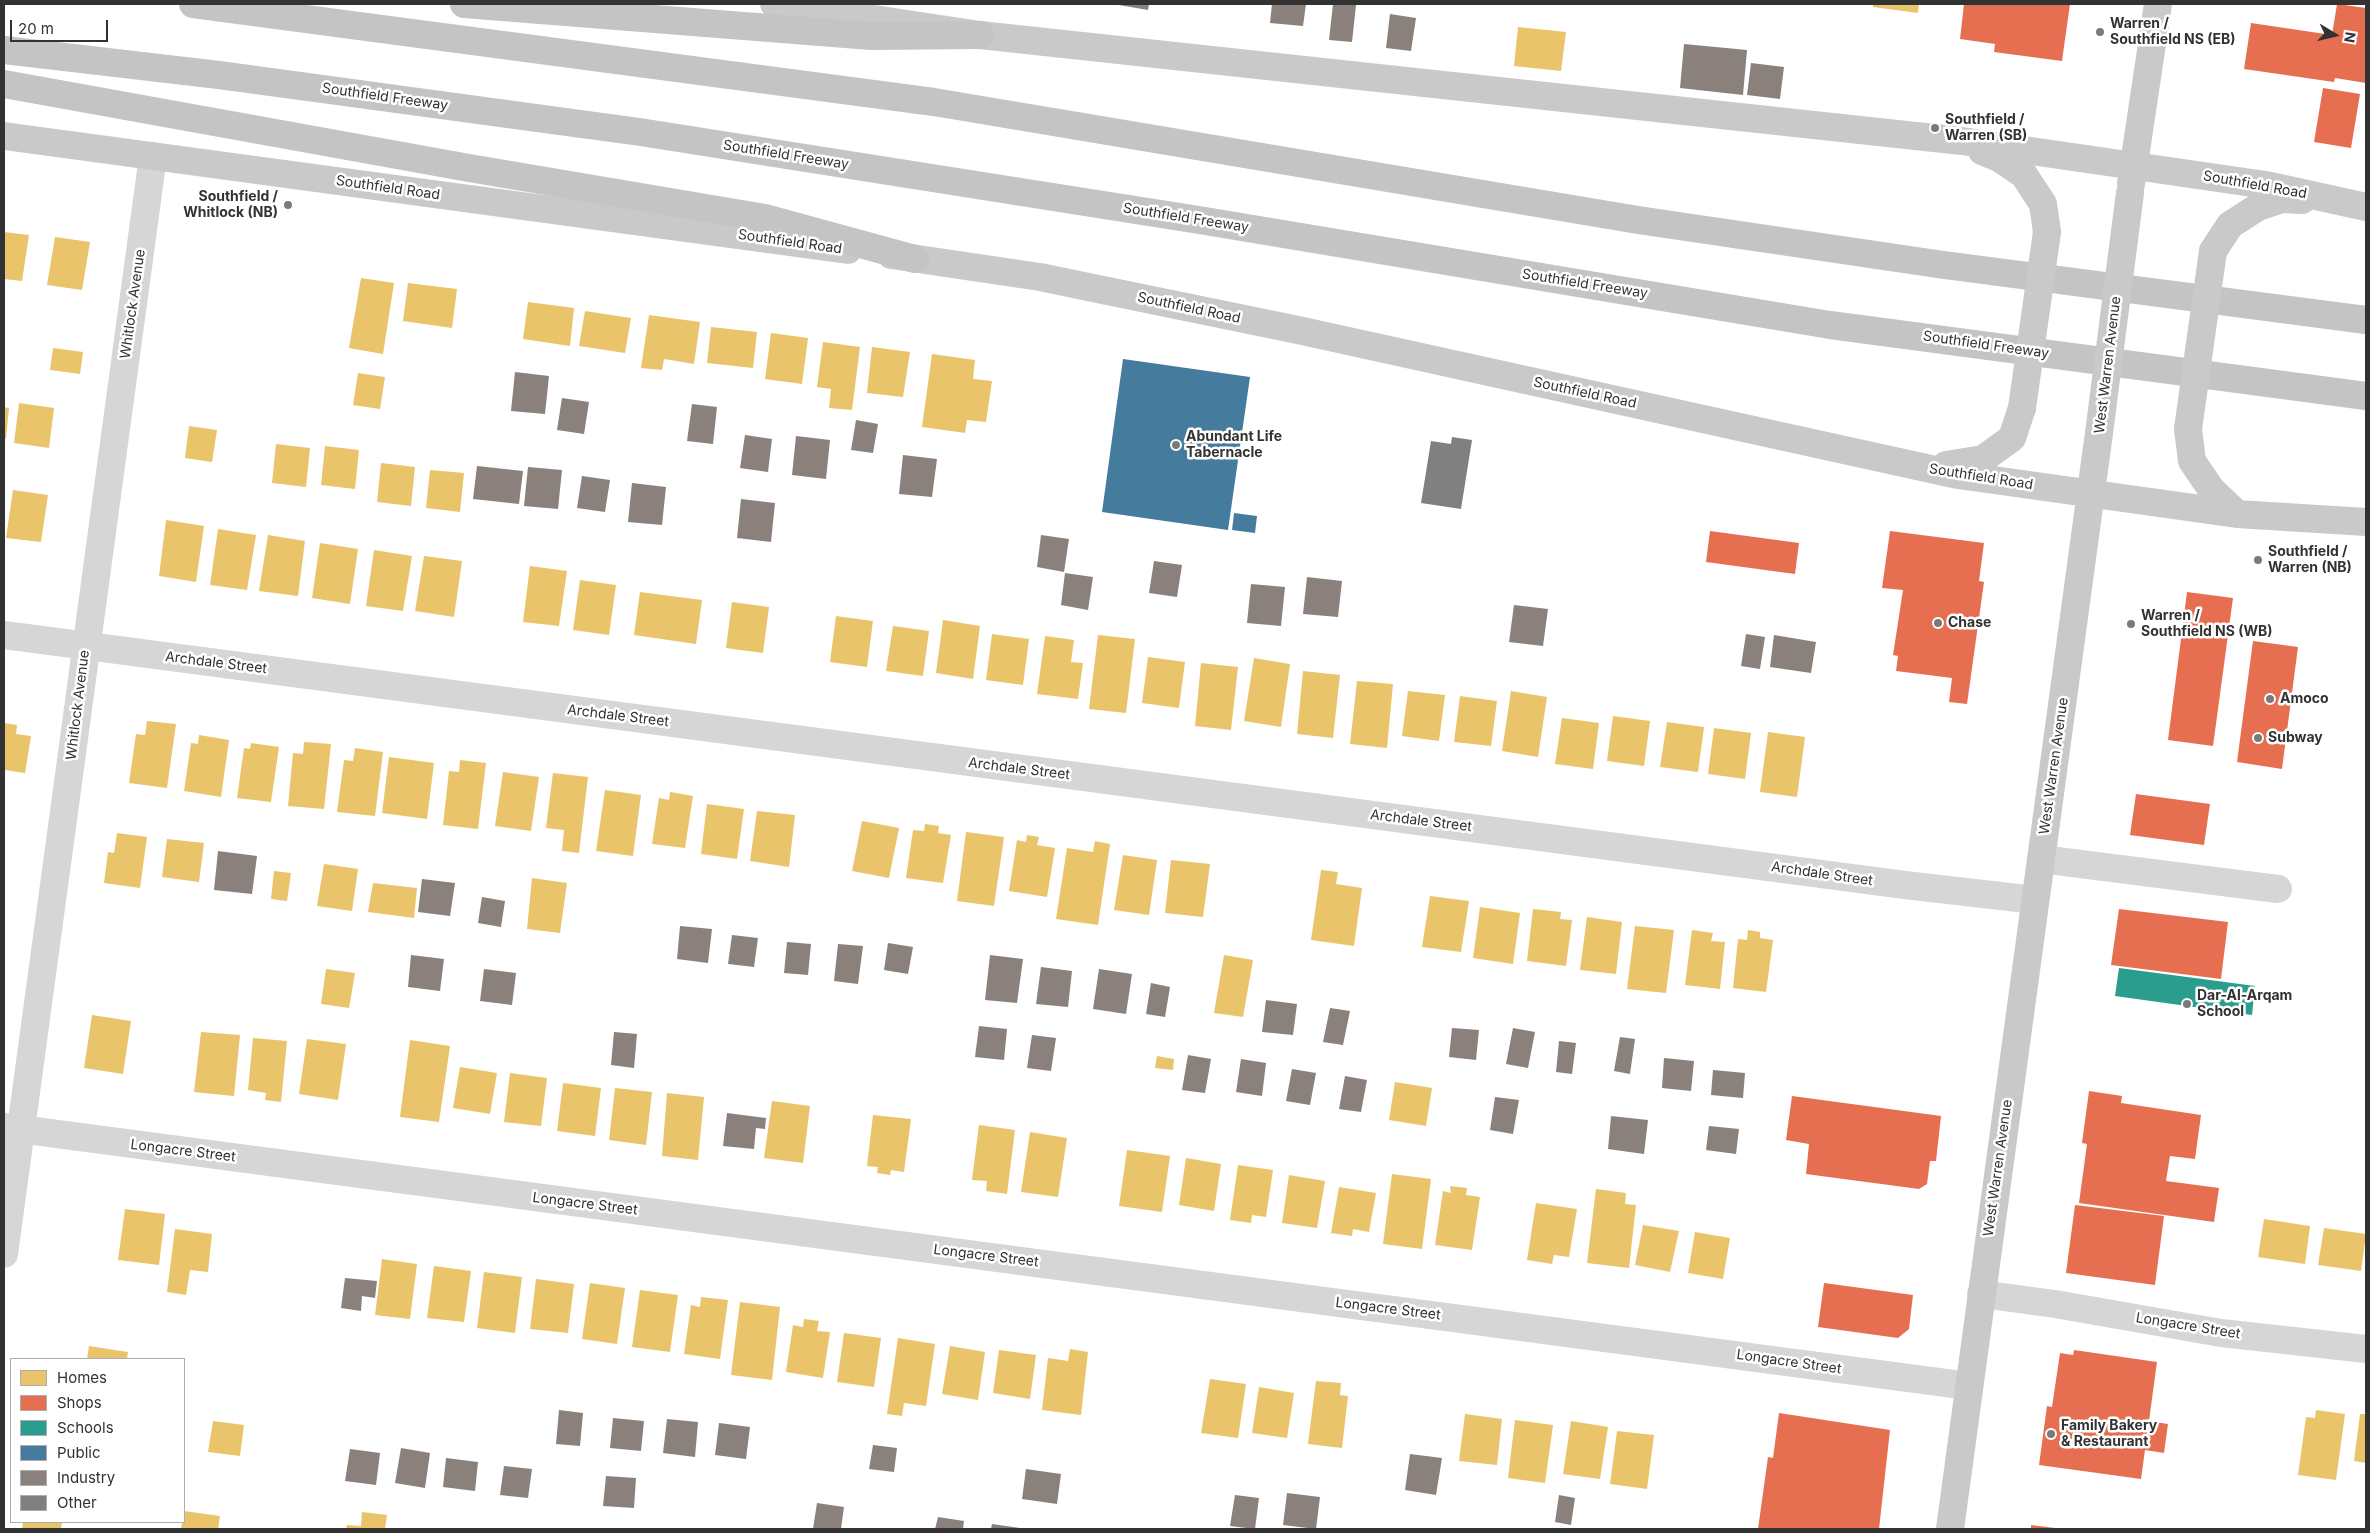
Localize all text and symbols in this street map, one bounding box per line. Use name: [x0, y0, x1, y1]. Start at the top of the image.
scale bar: [12, 10, 110, 42]
north arrow: [2310, 10, 2360, 60]
place label: Warren / Southfield NS (EB): [2110, 16, 2236, 48]
text: 20 m: [18, 19, 54, 38]
marker: Warren / Southfield NS (EB): [2094, 26, 2106, 38]
text: N: [2341, 31, 2360, 44]
street label: Southfield Freeway: [321, 80, 449, 114]
place label: Southfield / Warren (SB): [1945, 112, 2027, 144]
marker: Southfield / Warren (SB): [1929, 122, 1941, 134]
street label: Southfield Freeway: [722, 137, 850, 173]
street label: Southfield Road: [2202, 168, 2308, 202]
street label: Southfield Road: [335, 172, 441, 204]
place label: Southfield / Whitlock (NB): [183, 189, 278, 222]
marker: Southfield / Whitlock (NB): [282, 199, 294, 211]
street label: Southfield Freeway: [1122, 200, 1250, 236]
street label: Southfield Road: [737, 226, 843, 258]
street label: Whitlock Avenue: [117, 248, 149, 360]
street label: Southfield Freeway: [1521, 266, 1649, 302]
street label: Southfield Road: [1136, 289, 1242, 327]
street label: West Warren Avenue: [2091, 295, 2125, 435]
street label: Southfield Freeway: [1922, 328, 2050, 362]
street label: Southfield Road: [1532, 374, 1638, 412]
place label: Abundant Life Tabernacle: [1186, 429, 1282, 462]
marker: Abundant Life Tabernacle: [1170, 439, 1182, 451]
street label: Southfield Road: [1928, 460, 2034, 494]
place label: Southfield / Warren (NB): [2268, 544, 2352, 576]
marker: Southfield / Warren (NB): [2252, 554, 2264, 566]
place label: Warren / Southfield NS (WB): [2141, 608, 2273, 640]
place label: Chase: [1948, 615, 1991, 631]
marker: Chase: [1932, 617, 1944, 629]
marker: Warren / Southfield NS (WB): [2125, 618, 2137, 630]
street label: Archdale Street: [164, 648, 268, 678]
street label: Whitlock Avenue: [63, 649, 93, 761]
place label: Amoco: [2280, 691, 2329, 707]
marker: Amoco: [2264, 693, 2276, 705]
street label: West Warren Avenue: [2036, 696, 2072, 836]
street label: Archdale Street: [566, 701, 670, 731]
place label: Subway: [2268, 730, 2323, 746]
marker: Subway: [2252, 732, 2264, 744]
street label: Archdale Street: [967, 754, 1071, 784]
street label: Archdale Street: [1369, 806, 1473, 836]
street label: Archdale Street: [1770, 859, 1874, 889]
place label: Dar-Al-Arqam School: [2197, 988, 2292, 1020]
marker: Dar-Al-Arqam School: [2181, 998, 2193, 1010]
street label: West Warren Avenue: [1980, 1098, 2016, 1238]
street label: Longacre Street: [130, 1136, 236, 1166]
street label: Longacre Street: [532, 1189, 638, 1219]
street label: Longacre Street: [933, 1241, 1039, 1271]
street label: Longacre Street: [1335, 1294, 1441, 1324]
street label: Longacre Street: [2135, 1309, 2241, 1343]
street label: Longacre Street: [1736, 1346, 1842, 1378]
legend: [10, 1358, 185, 1523]
text: Homes: [57, 1368, 107, 1387]
text: Shops: [57, 1393, 102, 1412]
text: Schools: [57, 1418, 114, 1437]
place label: Family Bakery & Restaurant: [2061, 1418, 2157, 1450]
marker: Family Bakery & Restaurant: [2045, 1428, 2057, 1440]
text: Public: [57, 1443, 100, 1462]
text: Industry: [57, 1468, 115, 1487]
text: Other: [57, 1493, 97, 1512]

